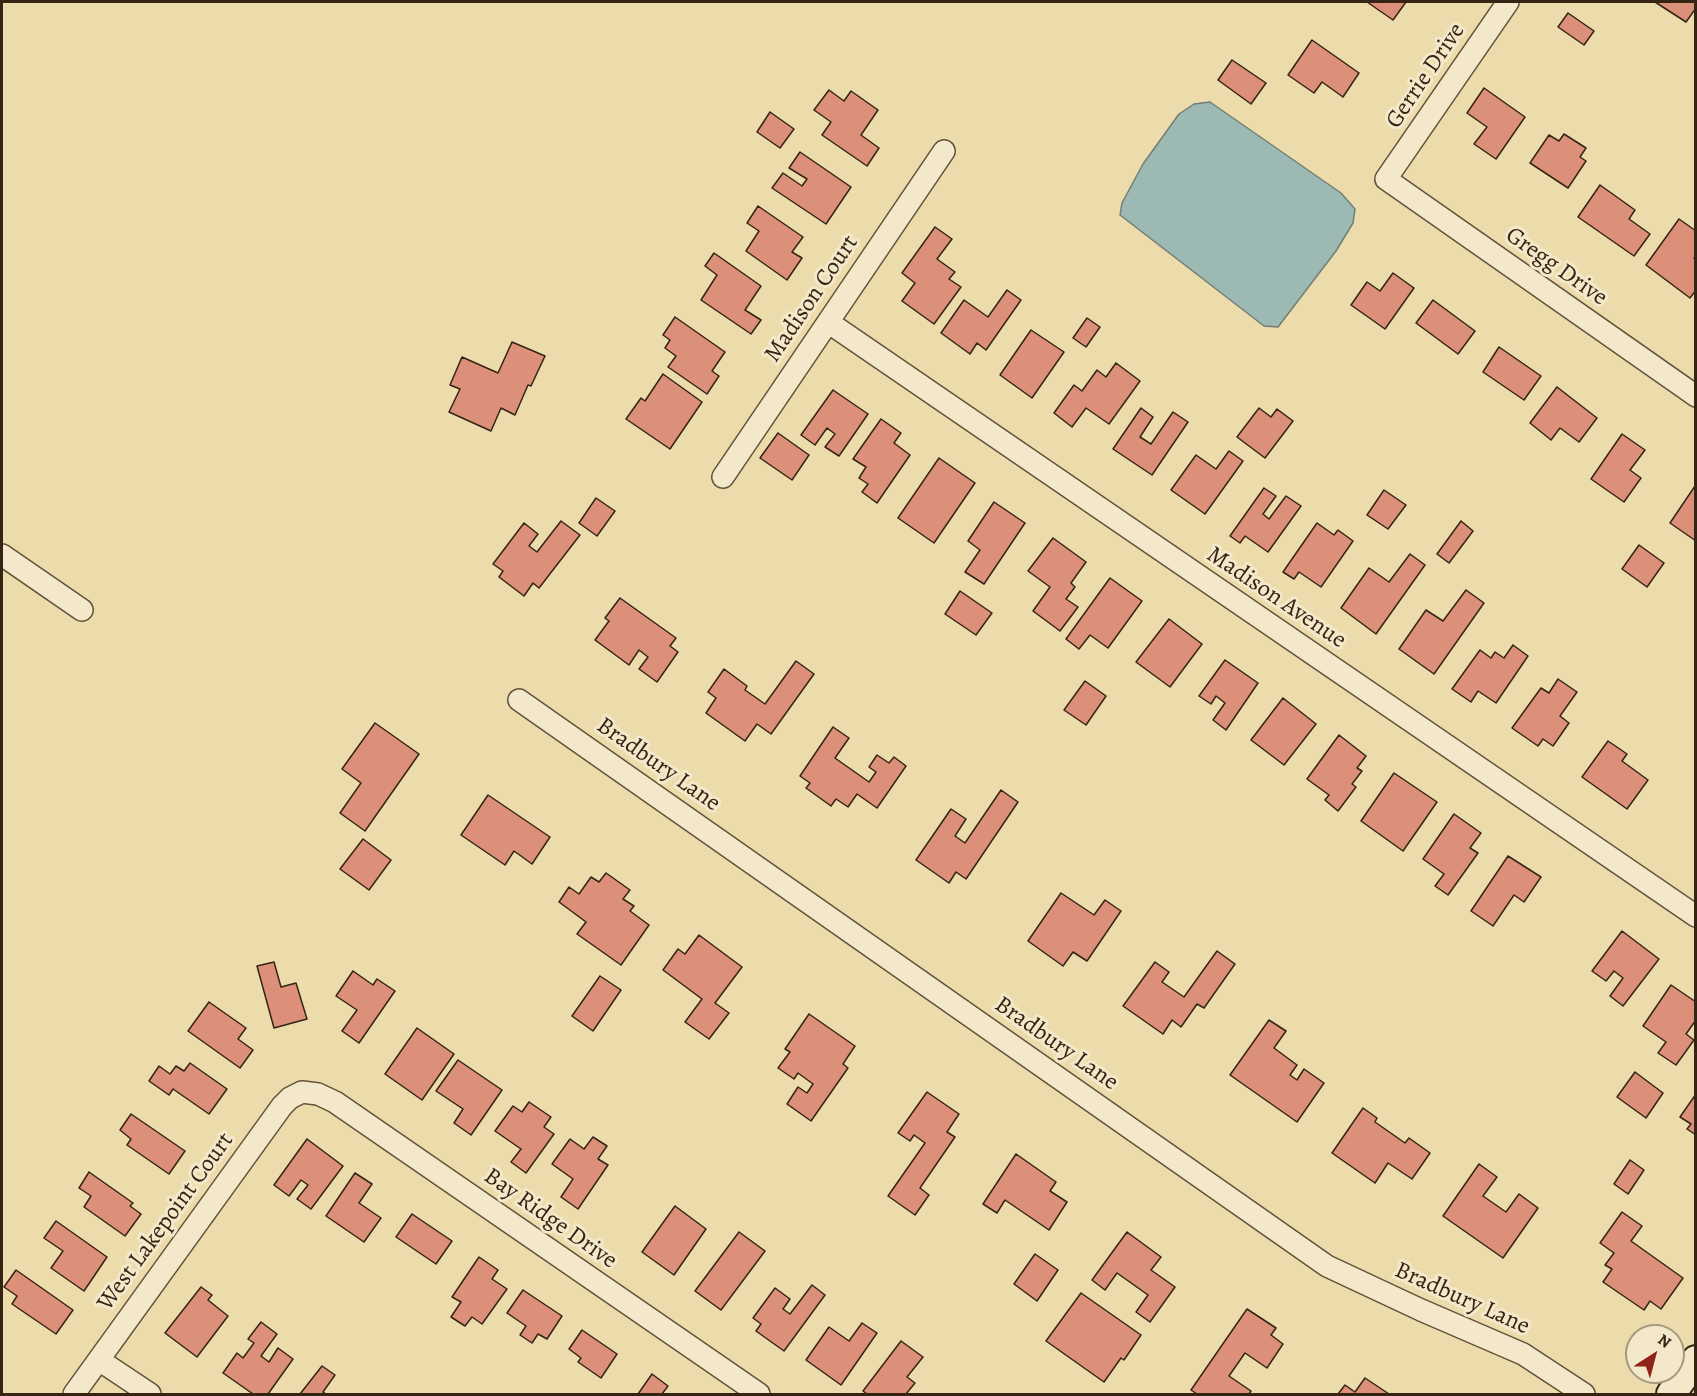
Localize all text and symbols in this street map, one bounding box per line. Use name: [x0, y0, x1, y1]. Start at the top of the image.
street label: Gerrie Drive: [1380, 18, 1472, 134]
street label: Gregg Drive: [1500, 221, 1612, 313]
street label: Madison Court: [759, 230, 865, 368]
street label: Madison Avenue: [1201, 541, 1351, 655]
street label: Bradbury Lane: [591, 712, 725, 818]
street label: Bradbury Lane: [989, 991, 1123, 1097]
street label: West Lakepoint Court: [92, 1127, 240, 1317]
street label: Bay Ridge Drive: [478, 1162, 622, 1276]
street label: Bradbury Lane: [1390, 1256, 1534, 1342]
north arrow: [1625, 1324, 1685, 1384]
text: N: [1653, 1329, 1676, 1353]

